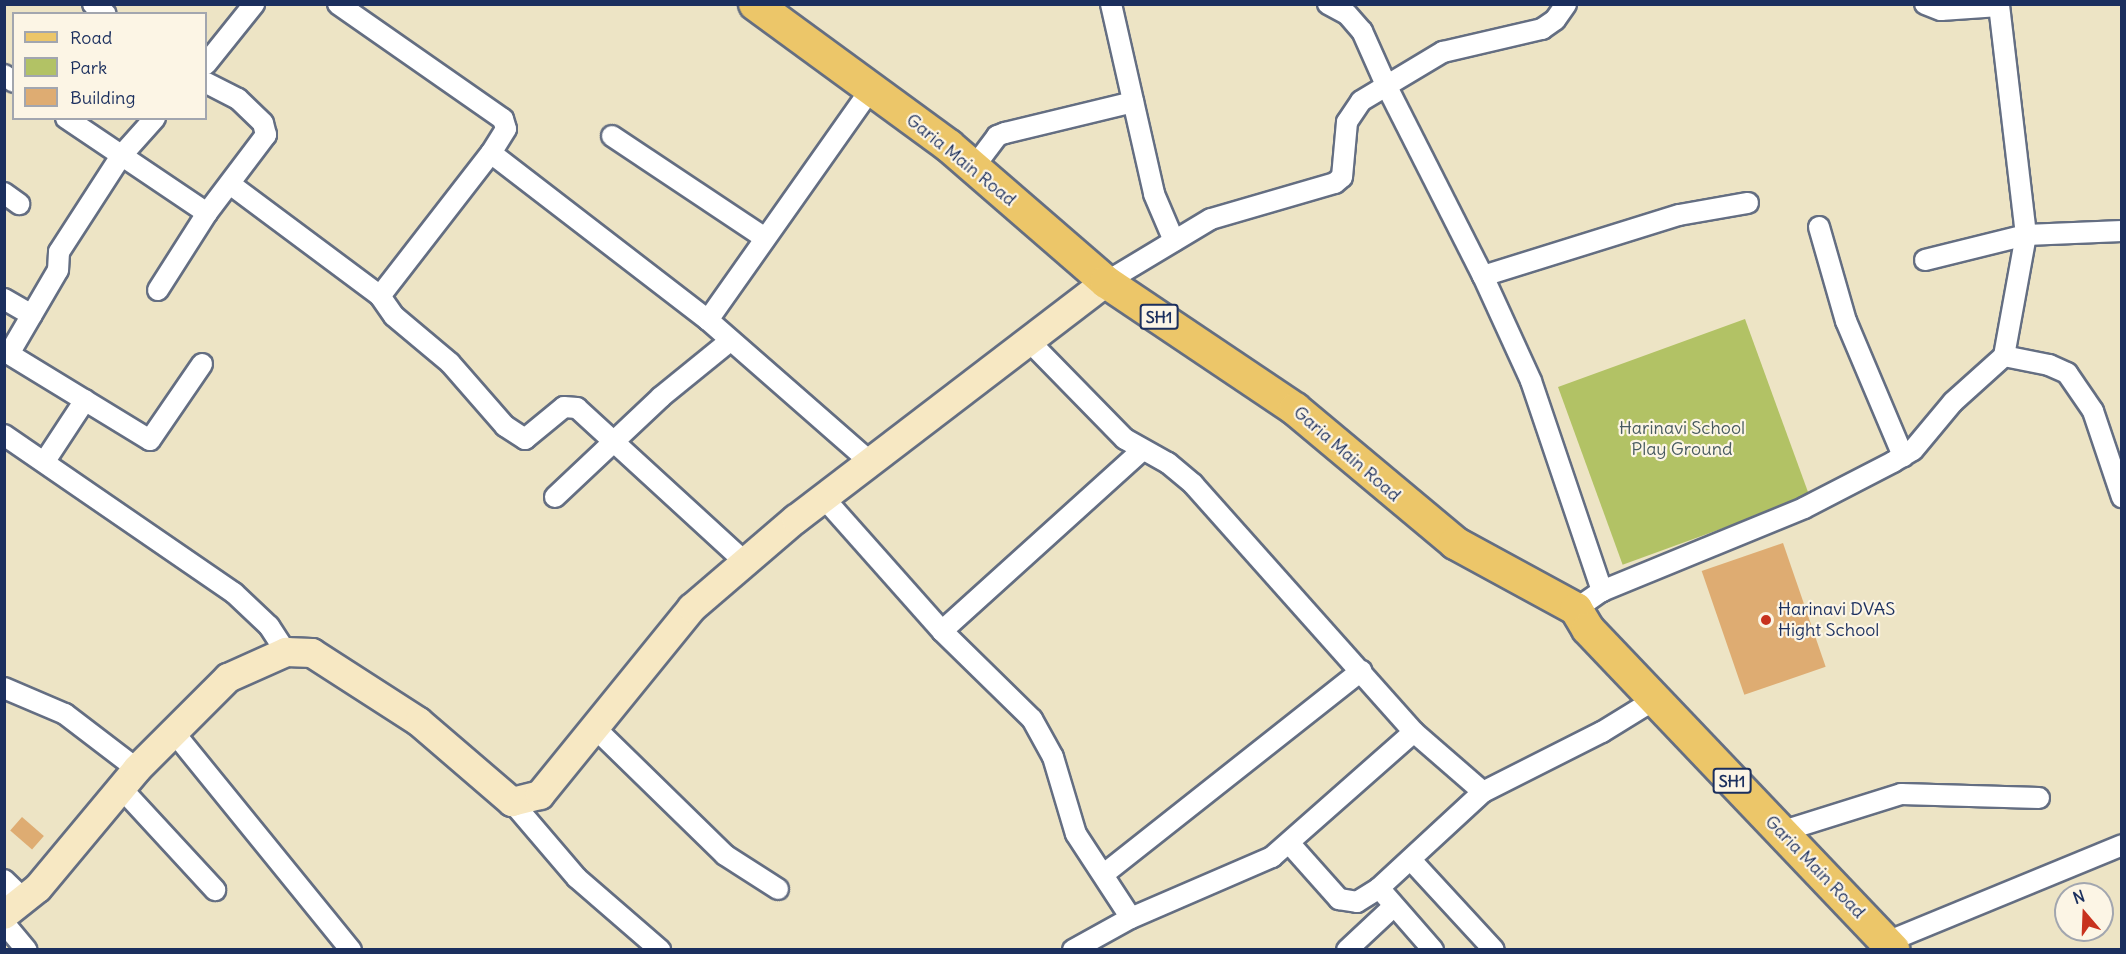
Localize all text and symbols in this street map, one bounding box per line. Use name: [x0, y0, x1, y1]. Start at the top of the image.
legend: [12, 12, 207, 120]
text: Road: [70, 26, 112, 49]
text: Park: [70, 56, 107, 79]
text: Building: [70, 86, 135, 109]
street label: Garia Main Road: [902, 109, 1020, 211]
road number: SH1: [1140, 304, 1178, 330]
street label: Garia Main Road: [1289, 402, 1405, 506]
park label: Harinavi School Play Ground: [1619, 418, 1745, 460]
place label: Harinavi DVAS Hight School: [1778, 599, 1895, 642]
marker: Harinavi DVAS Hight School: [1759, 613, 1773, 627]
road number: SH1: [1712, 768, 1752, 794]
street label: Garia Main Road: [1760, 811, 1870, 923]
north arrow: [2054, 882, 2114, 942]
text: N: [2070, 886, 2087, 908]

